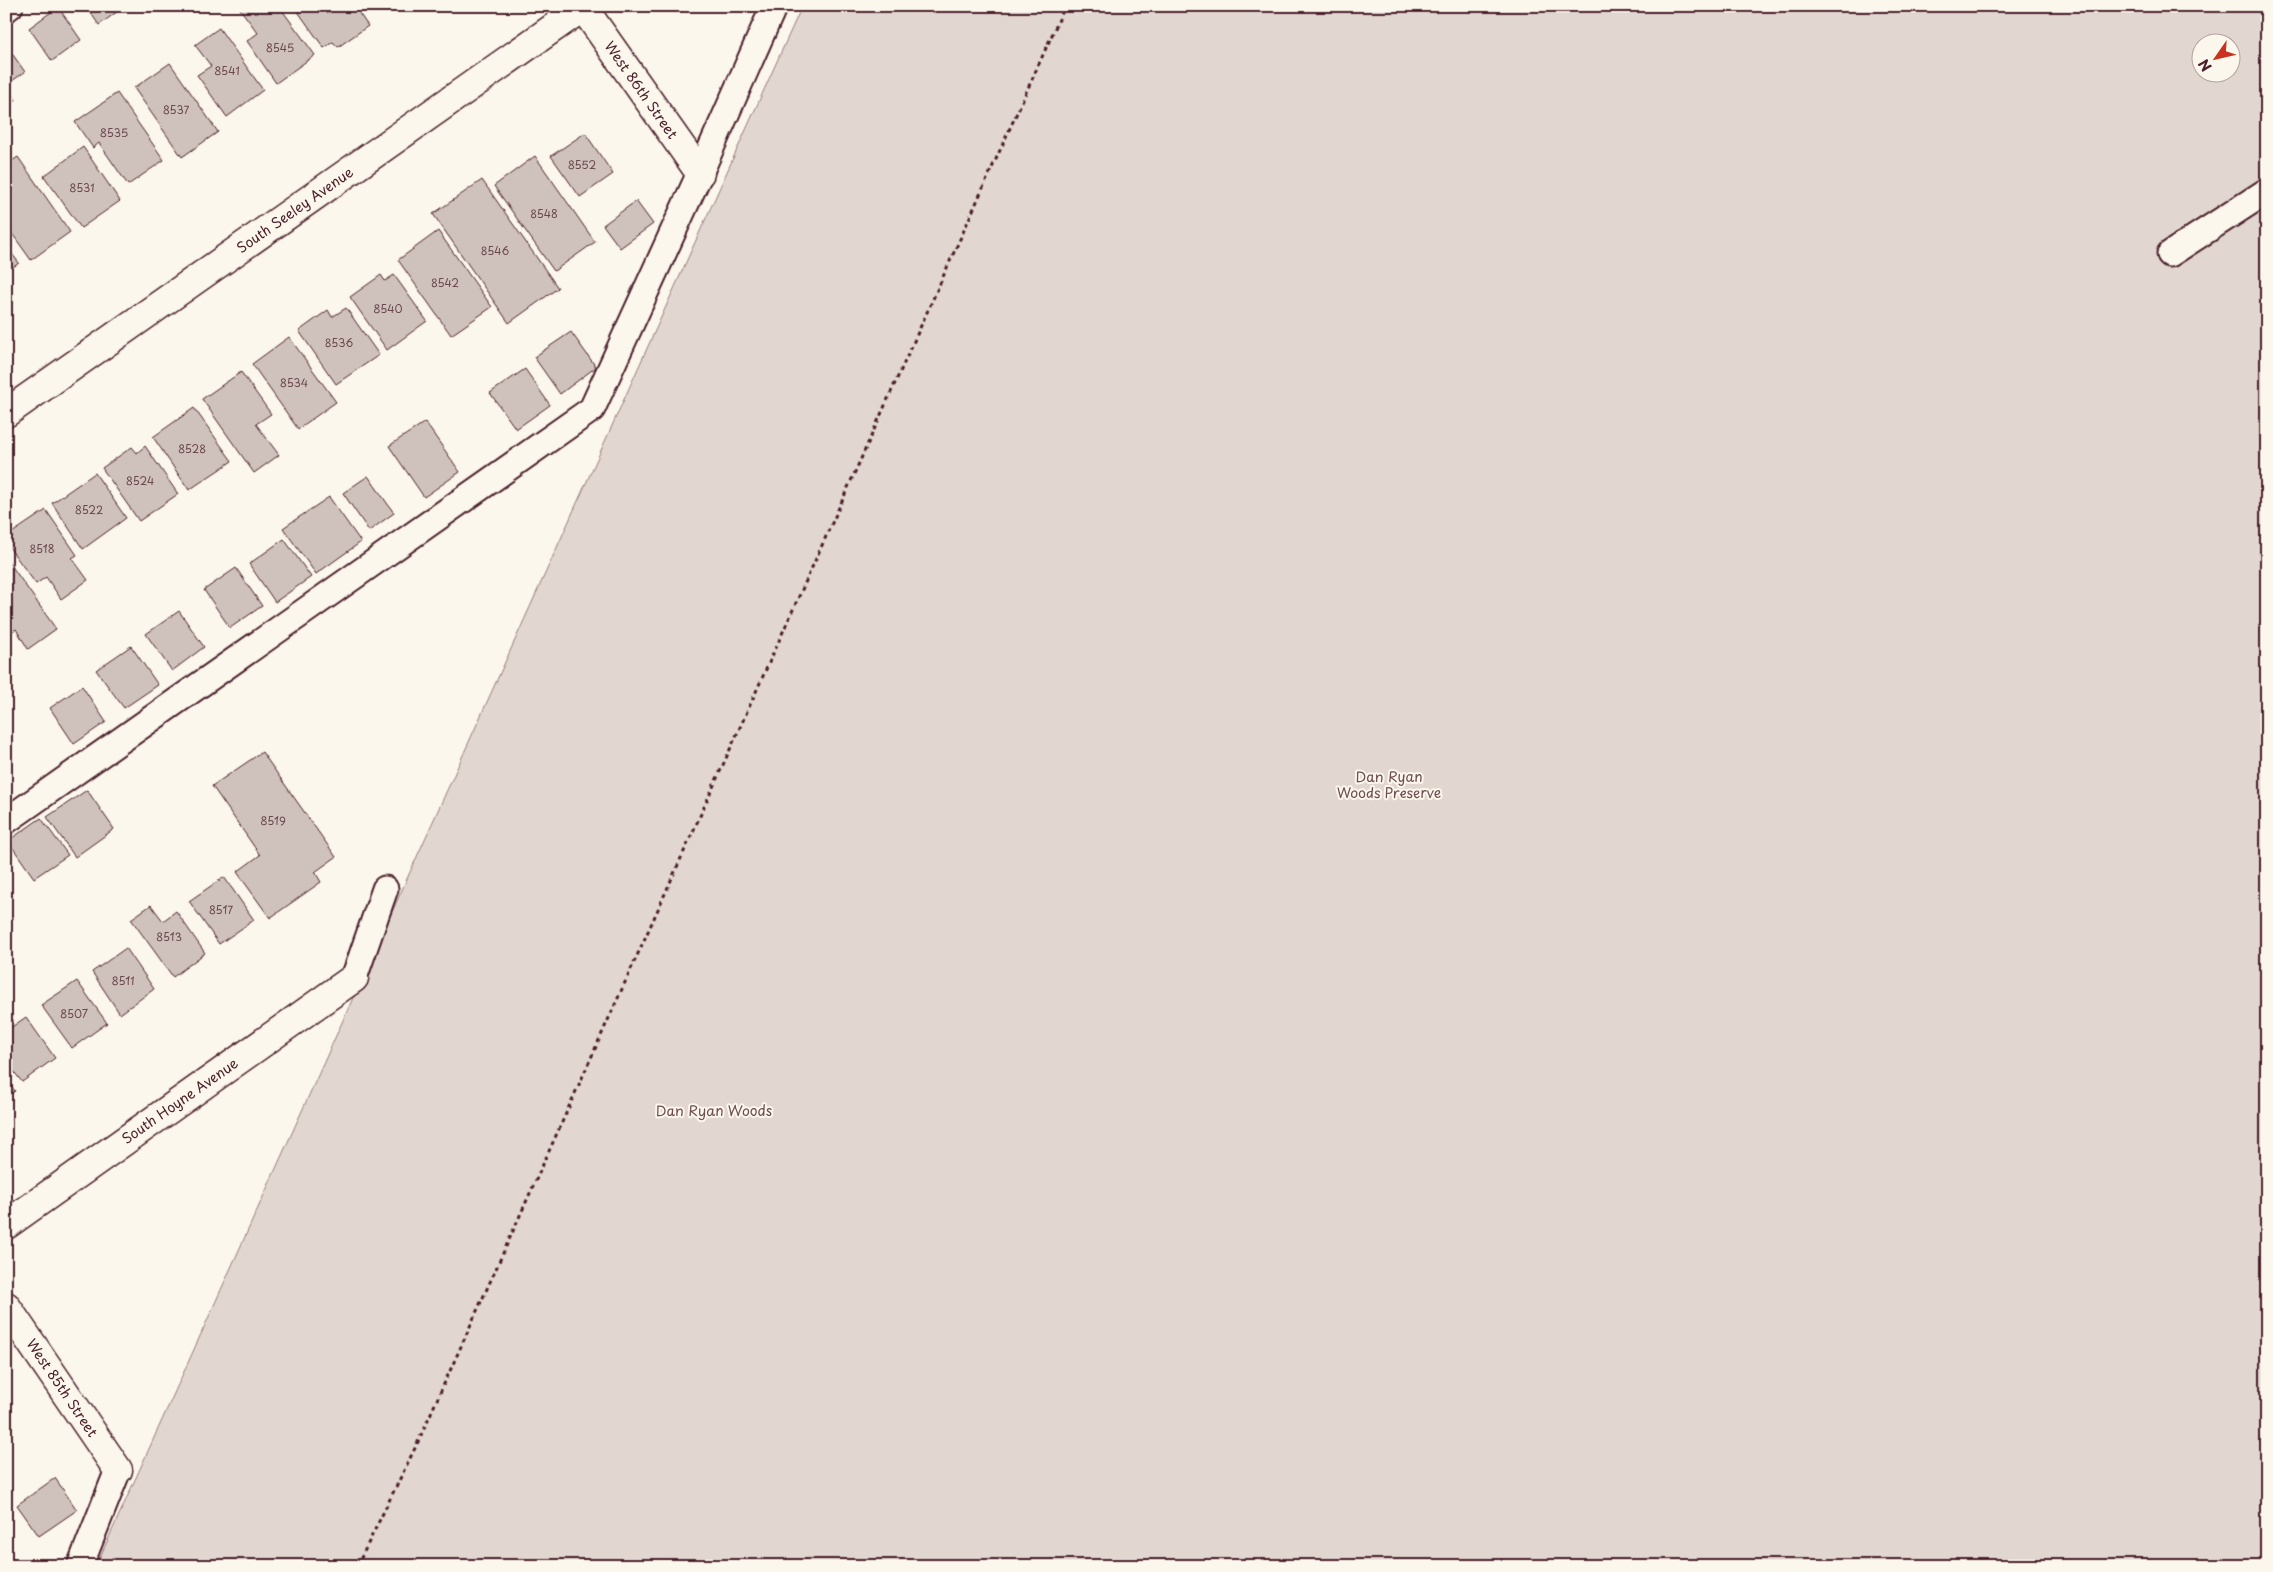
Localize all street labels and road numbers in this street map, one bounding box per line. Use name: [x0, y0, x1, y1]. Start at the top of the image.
street label: West 86th Street: [600, 36, 683, 143]
street label: South Seeley Avenue: [232, 161, 357, 258]
street label: South Hoyne Avenue: [117, 1052, 242, 1149]
street label: West 85th Street: [22, 1334, 103, 1441]

